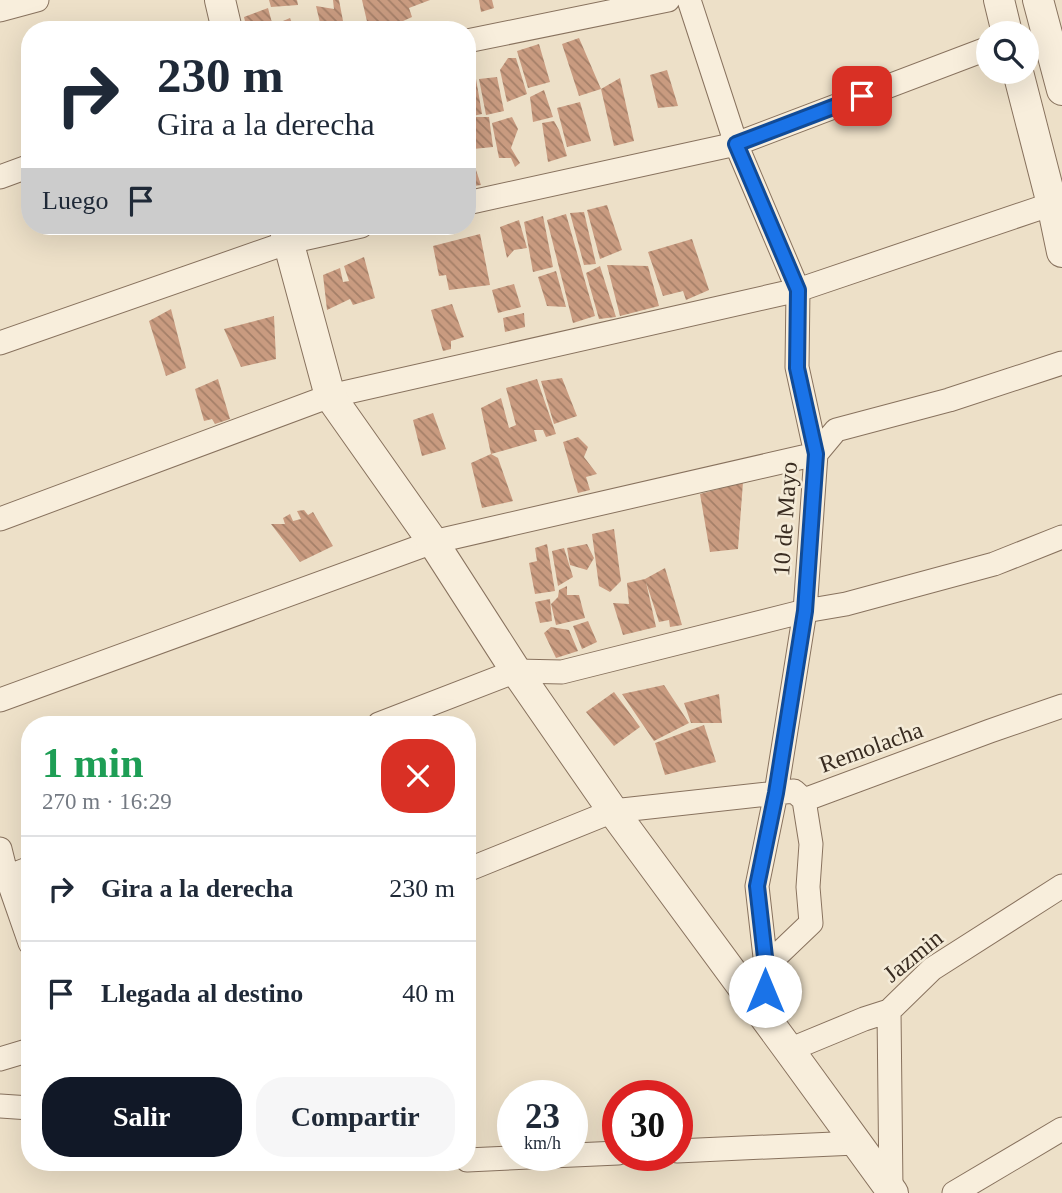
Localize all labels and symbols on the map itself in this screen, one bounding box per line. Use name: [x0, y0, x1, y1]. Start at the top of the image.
pin: [832, 66, 892, 126]
street label: 10 de Mayo: [768, 461, 802, 577]
street label: Remolacha: [816, 716, 926, 778]
street label: Jazmin: [878, 925, 948, 987]
position arrow: [728, 954, 802, 1028]
speed limit sign: 30: [602, 1080, 693, 1171]

